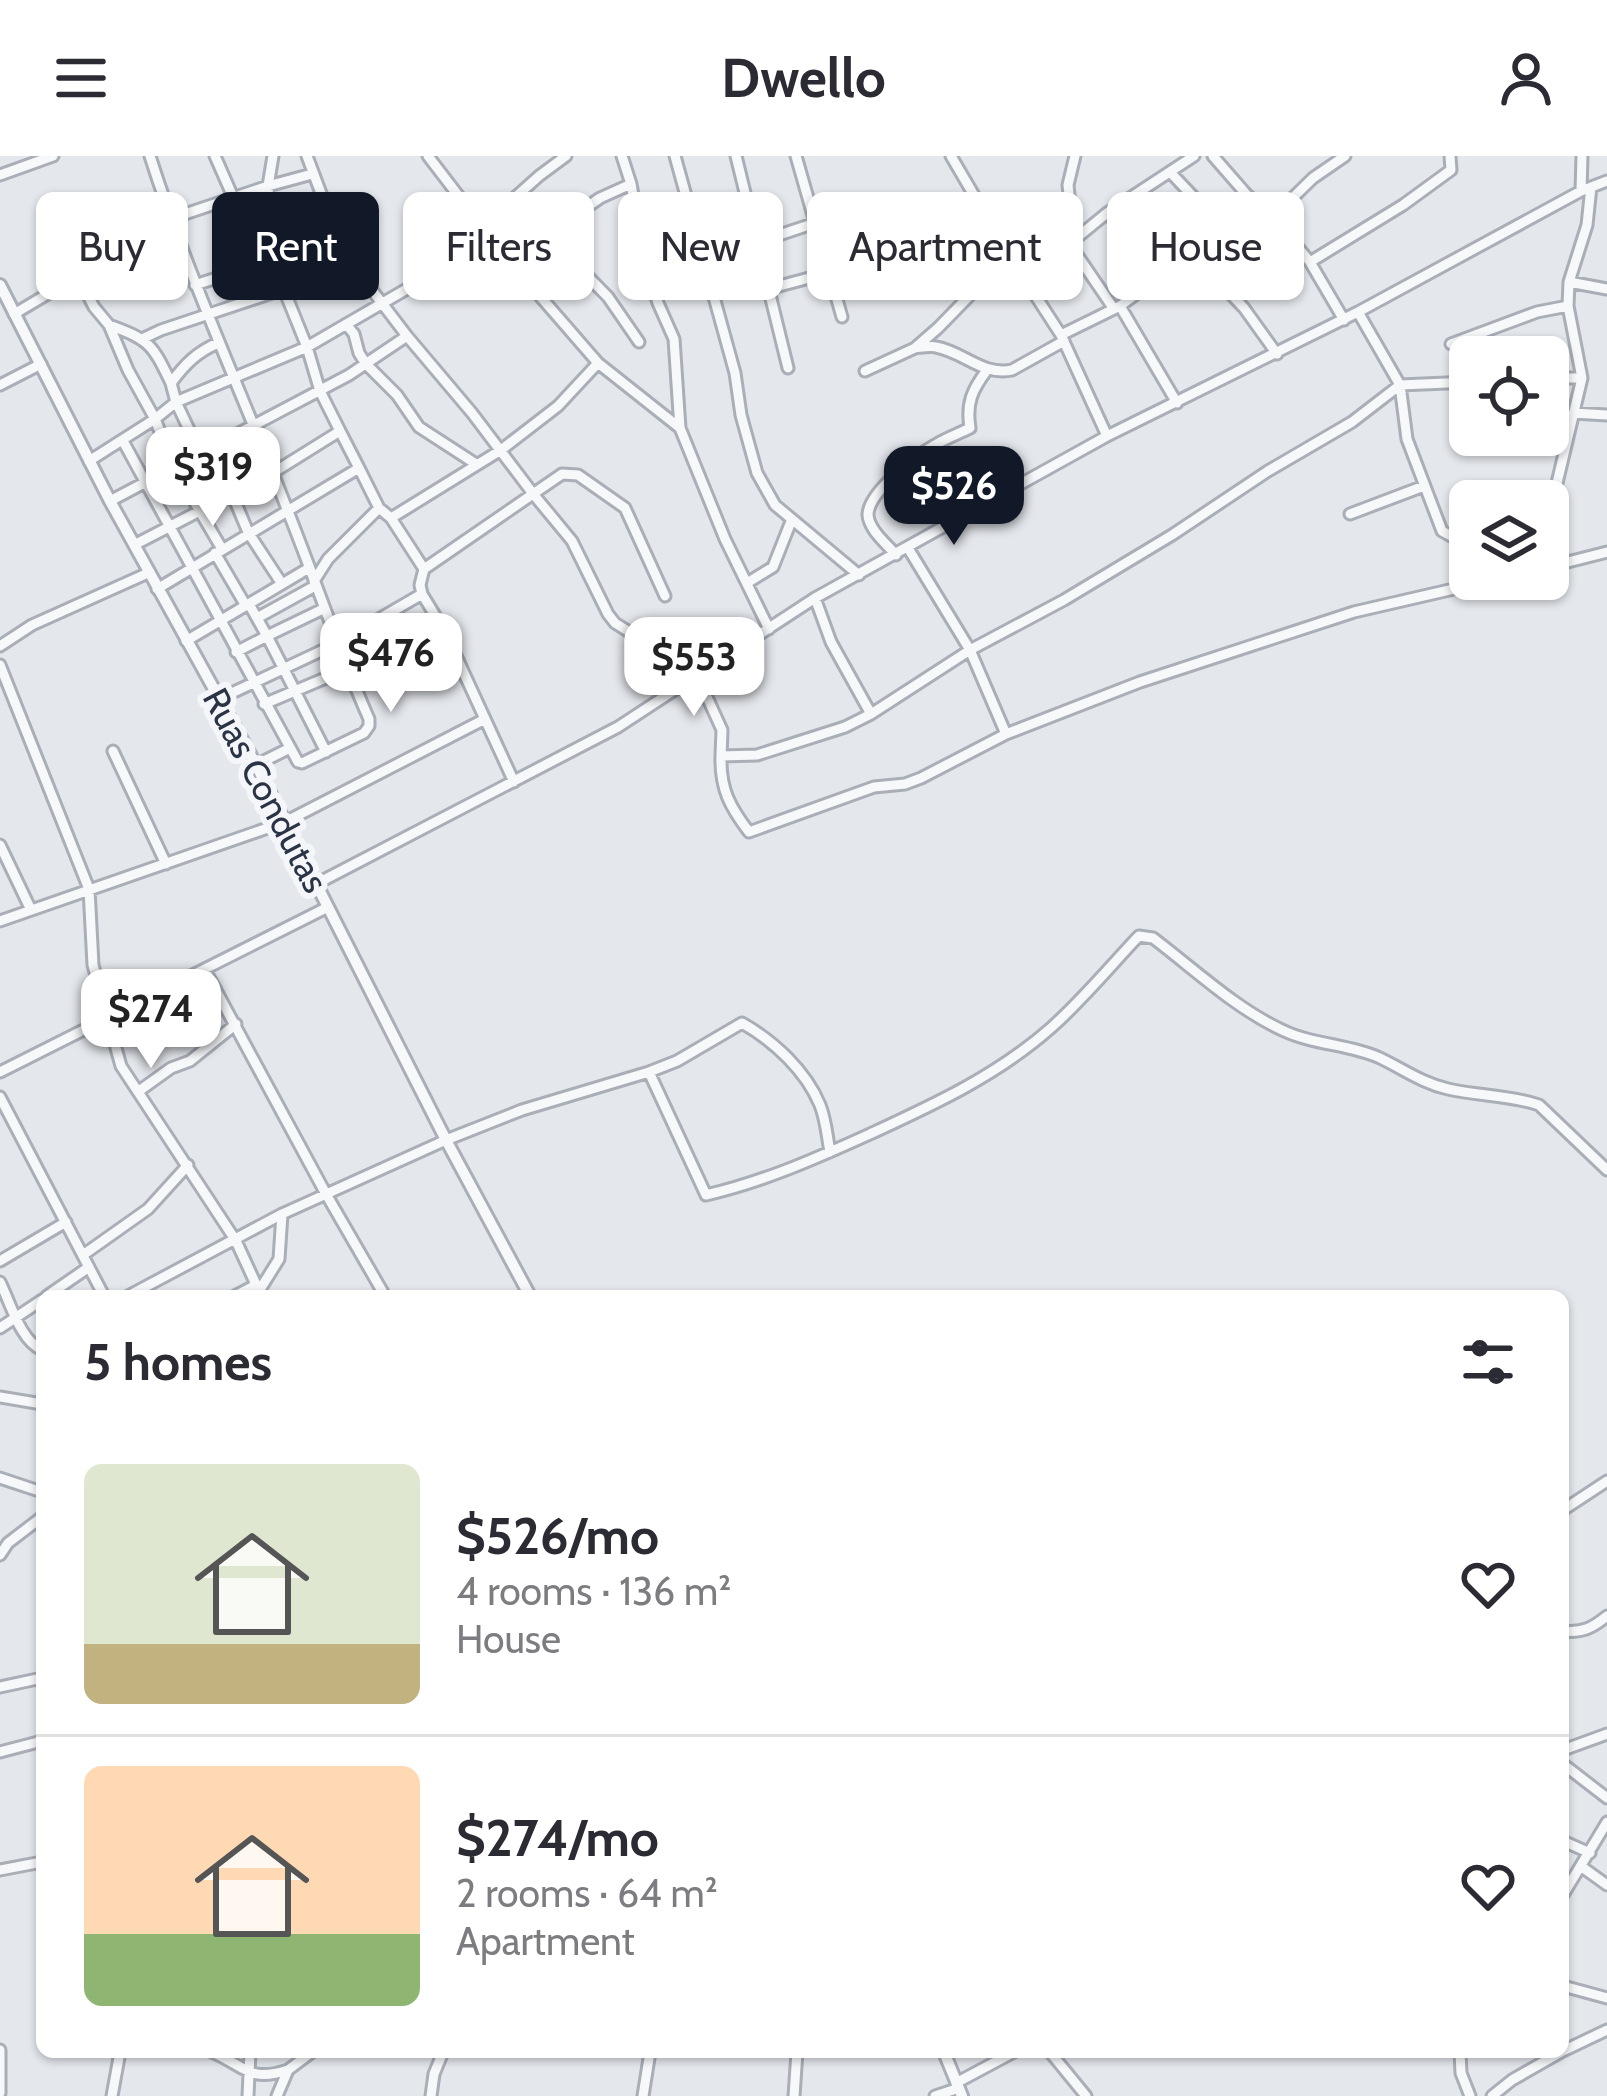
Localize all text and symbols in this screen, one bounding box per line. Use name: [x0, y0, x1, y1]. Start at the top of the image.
icon: menu: [48, 45, 114, 111]
text: Dwello: [721, 45, 886, 111]
icon: person: [1493, 45, 1559, 111]
chip: Buy: [36, 192, 188, 300]
chip: Rent: [212, 192, 379, 300]
chip: Filters: [403, 192, 594, 300]
chip: New: [618, 192, 783, 300]
chip: Apartment: [807, 192, 1083, 300]
chip: House: [1107, 192, 1304, 300]
map controls: [1449, 336, 1569, 600]
button: locate: [1449, 336, 1569, 456]
pin: $319: [142, 427, 284, 529]
text: $319: [173, 442, 253, 490]
pin: $526: [883, 446, 1025, 548]
text: $526: [911, 461, 997, 509]
button: layers: [1449, 480, 1569, 600]
pin: $476: [320, 613, 462, 715]
pin: $553: [623, 617, 765, 719]
text: $476: [347, 628, 435, 676]
text: $553: [651, 632, 737, 680]
street label: Ruas Condutas: [194, 680, 338, 900]
pin: $274: [80, 969, 222, 1071]
text: $274: [108, 984, 194, 1032]
icon: filters: [1455, 1329, 1521, 1395]
text: 5 homes: [84, 1331, 272, 1393]
text: $526/mo: [456, 1505, 659, 1567]
icon: home: [180, 1512, 324, 1656]
icon: heart: [1455, 1551, 1521, 1617]
text: 4 rooms · 136 m²: [456, 1567, 731, 1615]
text: House: [456, 1615, 561, 1663]
text: $274/mo: [456, 1807, 659, 1869]
icon: home: [180, 1814, 324, 1958]
icon: heart: [1455, 1853, 1521, 1919]
text: 2 rooms · 64 m²: [456, 1869, 718, 1917]
text: Apartment: [456, 1917, 635, 1965]

